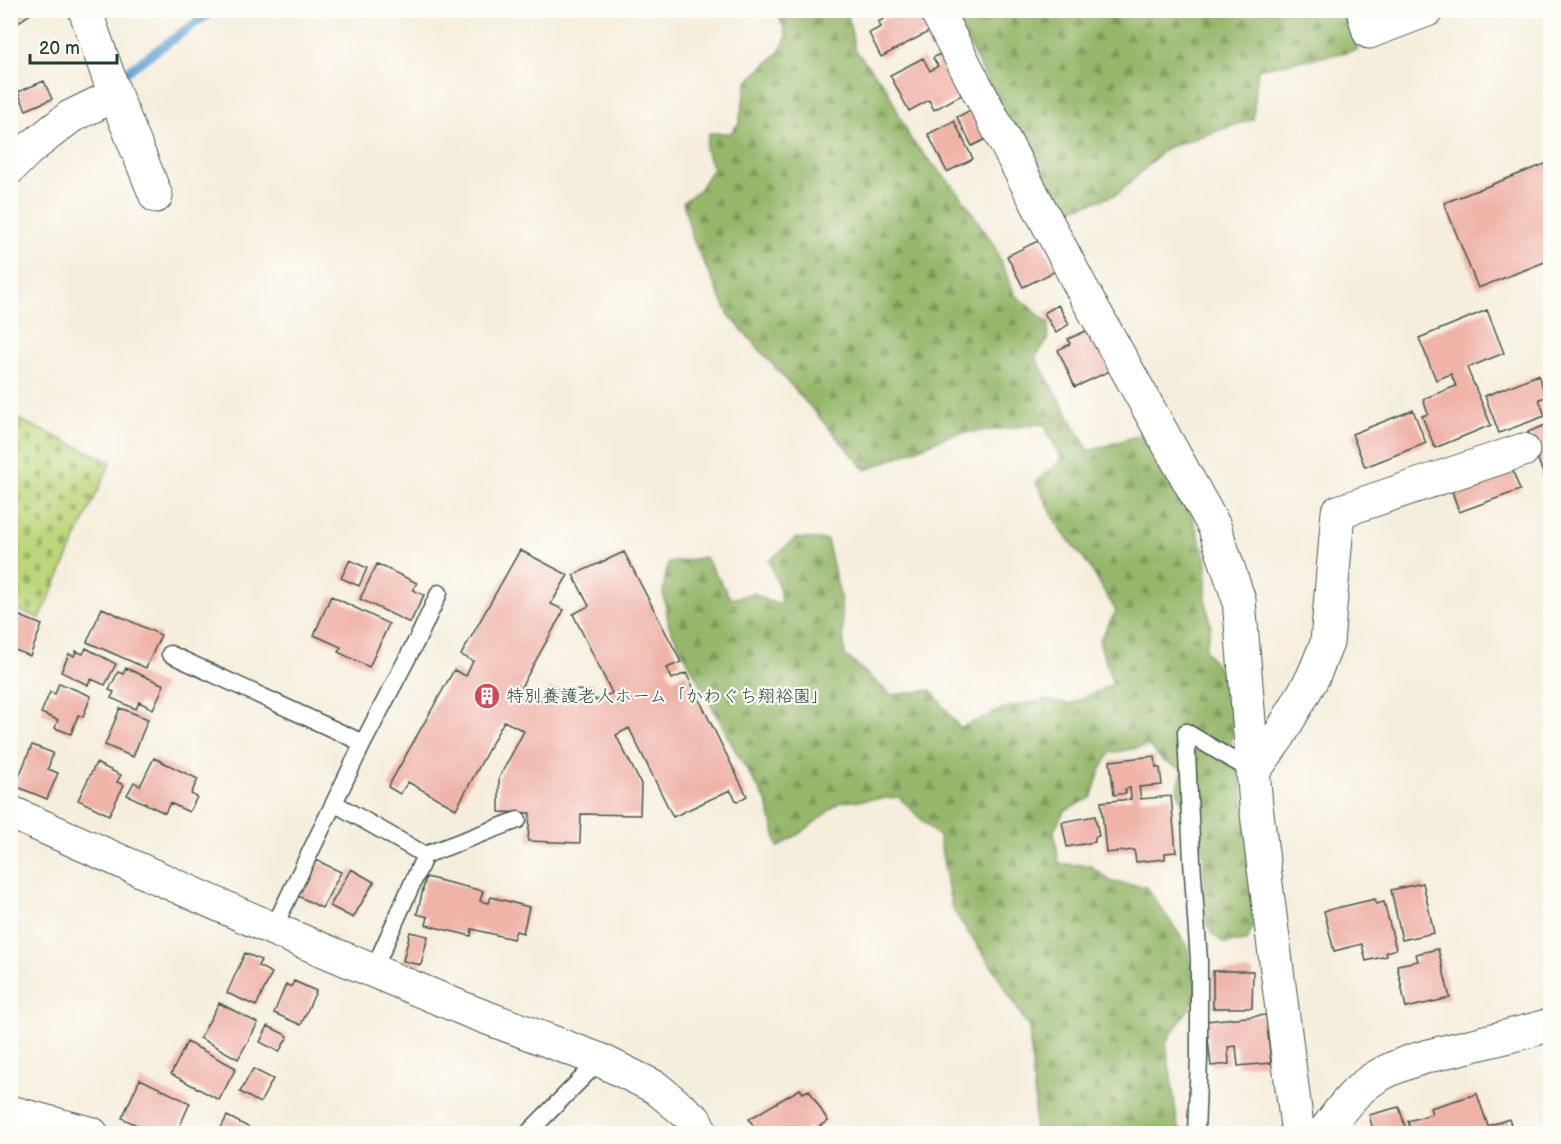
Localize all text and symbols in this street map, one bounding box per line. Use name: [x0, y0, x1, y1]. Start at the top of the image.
scale bar: [30, 27, 117, 65]
text: 20 m: [39, 38, 80, 59]
building icon: 特別養護老人ホーム「かわぐち翔裕園」: [472, 681, 502, 711]
place label: 特別養護老人ホーム「かわぐち翔裕園」: [506, 686, 829, 707]

